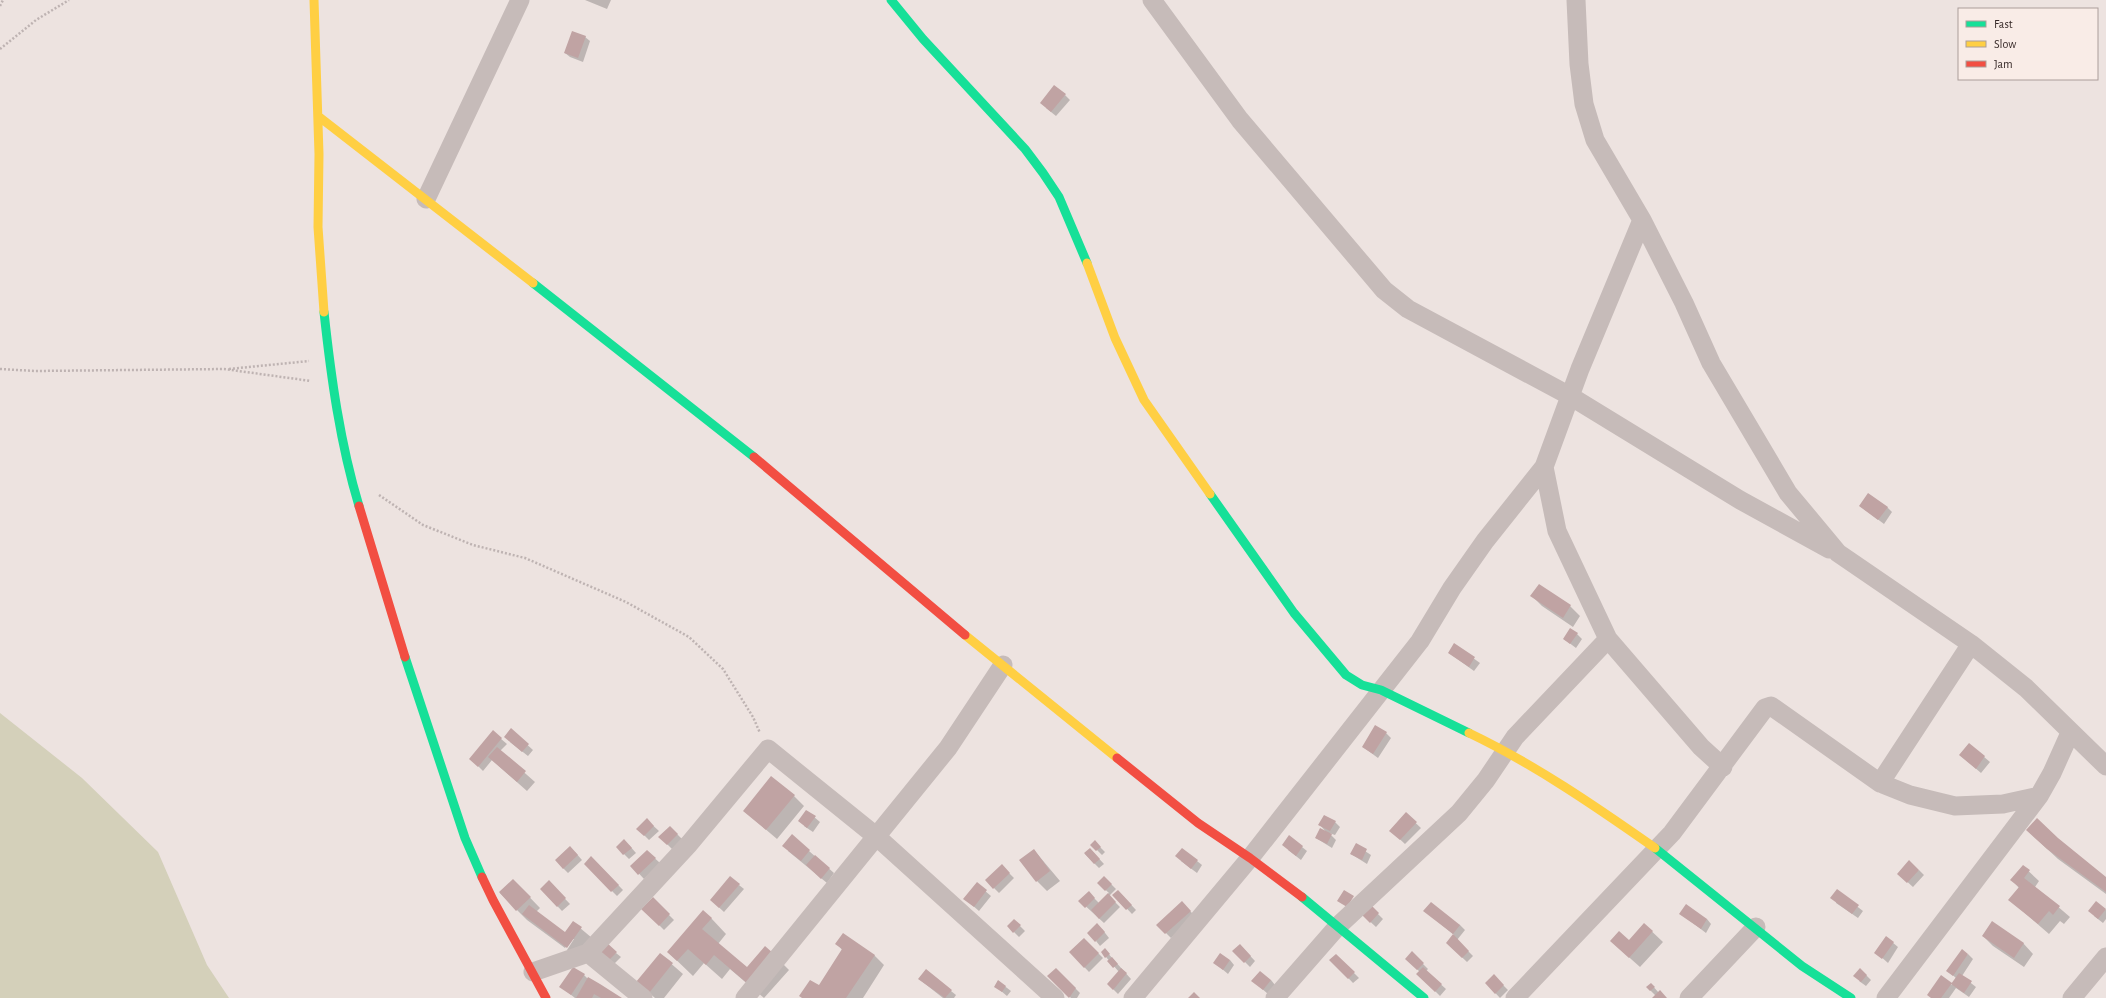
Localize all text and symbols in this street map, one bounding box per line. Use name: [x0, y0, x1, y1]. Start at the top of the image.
legend: [1958, 8, 2098, 80]
text: Fast: [1994, 18, 2013, 30]
text: Slow: [1994, 38, 2016, 50]
text: Jam: [1994, 58, 2013, 70]

